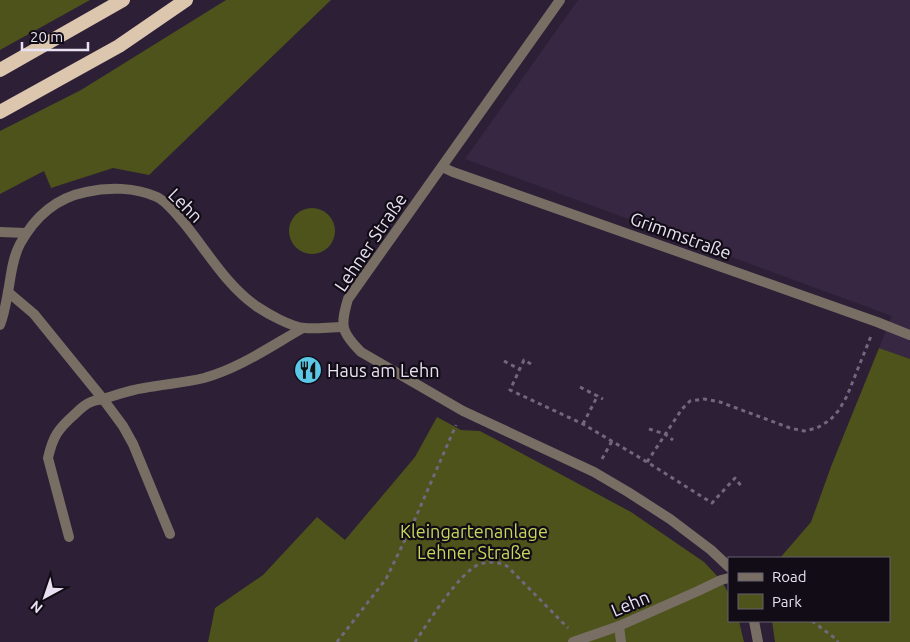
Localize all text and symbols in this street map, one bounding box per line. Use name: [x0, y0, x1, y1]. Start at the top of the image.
scale bar: [22, 20, 89, 52]
text: 20 m: [30, 28, 63, 45]
street label: Lehn: [165, 184, 207, 226]
street label: Lehner Straße: [330, 189, 410, 295]
street label: Grimmstraße: [628, 207, 734, 263]
restaurant icon: Haus am Lehn: [293, 355, 323, 385]
place label: Haus am Lehn: [327, 360, 440, 380]
park label: Kleingartenanlage Lehner Straße: [400, 521, 548, 562]
legend: [728, 557, 890, 622]
text: Road: [772, 568, 807, 585]
north arrow: [20, 572, 70, 622]
street label: Lehn: [608, 586, 652, 620]
text: Park: [772, 593, 802, 610]
text: N: [27, 597, 46, 616]

